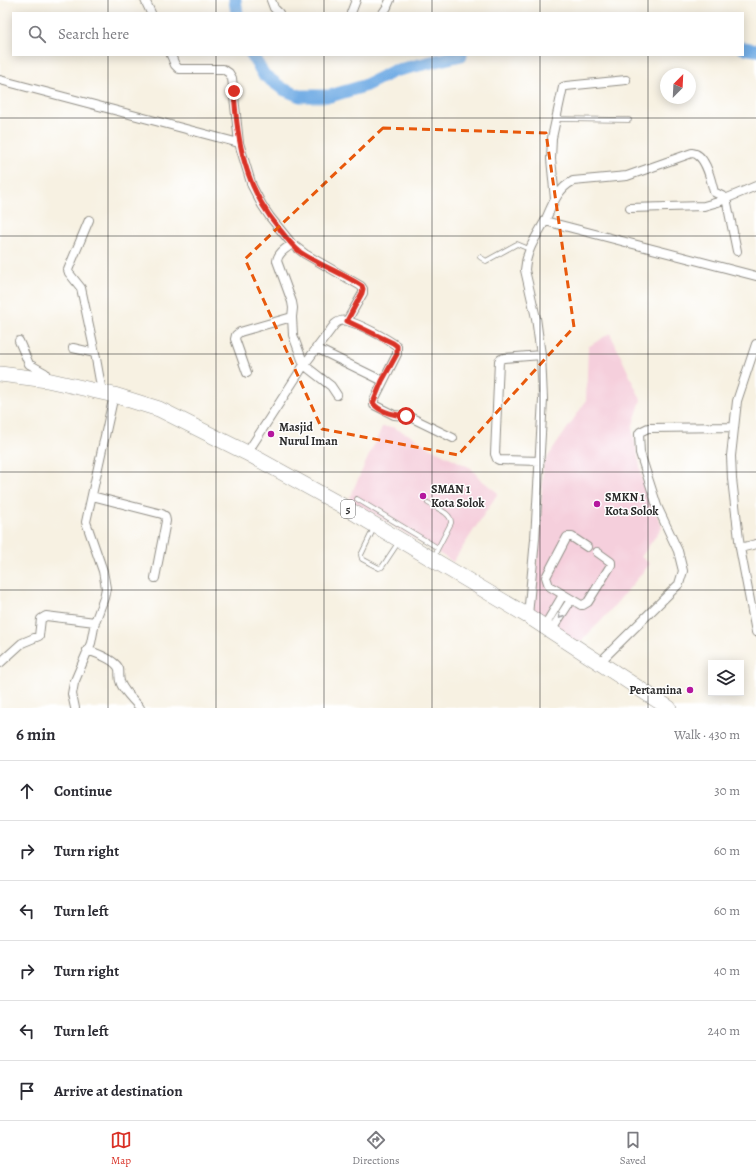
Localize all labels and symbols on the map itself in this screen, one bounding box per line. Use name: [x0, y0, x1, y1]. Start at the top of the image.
north arrow: [660, 68, 696, 104]
route end: [225, 82, 243, 100]
route start: [397, 407, 415, 425]
place label: Masjid Nurul Iman: [279, 419, 338, 449]
marker: Masjid Nurul Iman: [266, 429, 276, 439]
place label: SMAN 1 Kota Solok: [431, 481, 485, 511]
place label: SMKN 1 Kota Solok: [605, 489, 659, 519]
marker: SMAN 1 Kota Solok: [418, 491, 428, 501]
marker: SMKN 1 Kota Solok: [592, 499, 602, 509]
road number: 5: [341, 500, 355, 518]
one-way arrow: [559, 611, 566, 618]
place label: Pertamina: [629, 682, 682, 698]
marker: Pertamina: [685, 685, 695, 695]

